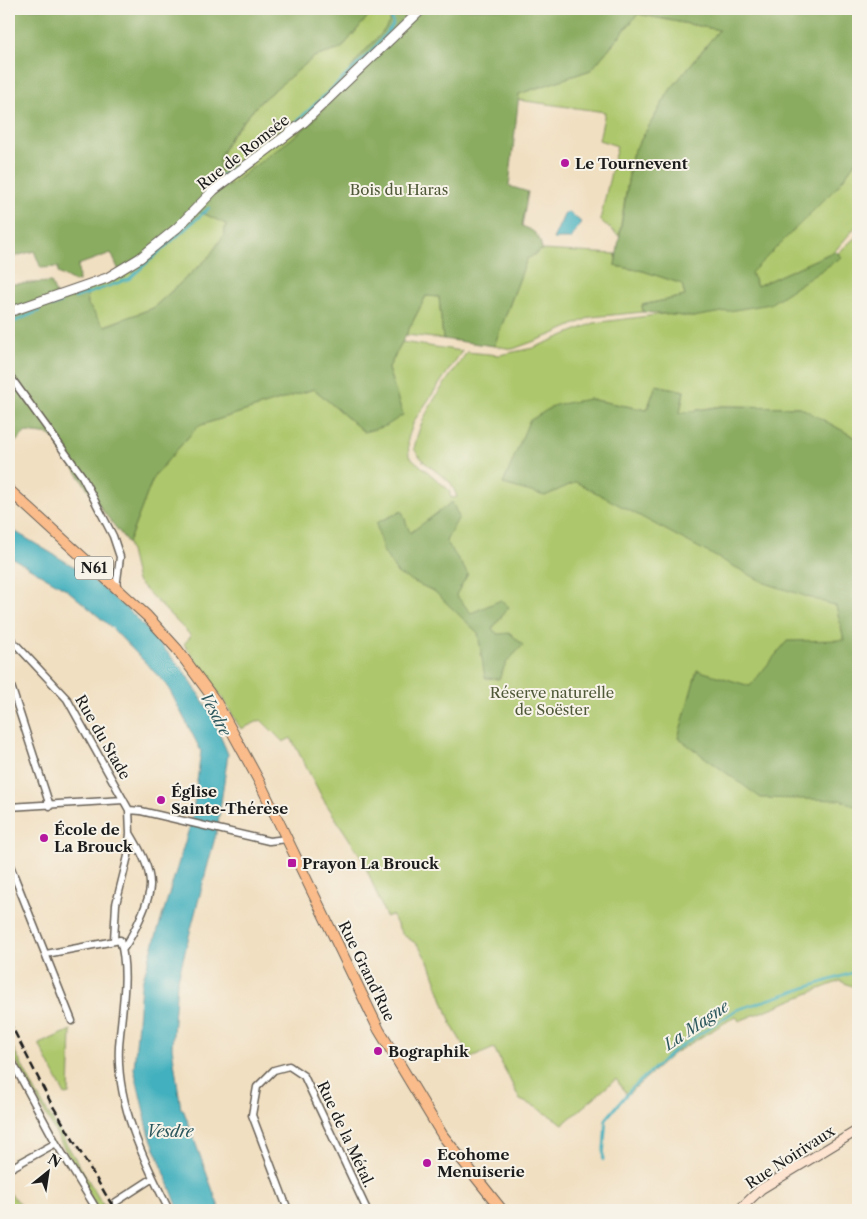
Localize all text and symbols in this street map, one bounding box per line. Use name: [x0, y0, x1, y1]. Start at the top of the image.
street label: Rue de Romsée: [193, 110, 293, 194]
place label: Le Tournevent: [575, 154, 688, 173]
marker: Le Tournevent: [559, 157, 571, 169]
park label: Bois du Haras: [350, 180, 448, 199]
road number: N61: [75, 556, 113, 580]
park label: Réserve naturelle de Soëster: [490, 683, 614, 719]
water label: Vesdre: [196, 689, 236, 741]
street label: Rue du Stade: [71, 691, 135, 783]
place label: Église Sainte-Thérèse: [171, 782, 288, 818]
marker: Église Sainte-Thérèse: [155, 794, 167, 806]
place label: École de La Brouck: [54, 820, 134, 856]
marker: École de La Brouck: [38, 832, 50, 844]
place label: Prayon La Brouck: [302, 854, 440, 873]
marker: Prayon La Brouck: [286, 857, 298, 869]
street label: Rue Grand'Rue: [335, 918, 399, 1024]
water label: La Magne: [658, 995, 733, 1055]
place label: Bographik: [388, 1042, 470, 1061]
marker: Bographik: [372, 1045, 384, 1057]
street label: Rue de la Métal.: [313, 1078, 379, 1190]
water label: Vesdre: [147, 1121, 195, 1141]
street label: Rue Noirivaux: [742, 1121, 838, 1193]
place label: Ecohome Menuiserie: [437, 1145, 525, 1181]
north arrow: [22, 1146, 72, 1196]
text: N: [45, 1150, 64, 1172]
marker: Ecohome Menuiserie: [421, 1157, 433, 1169]

